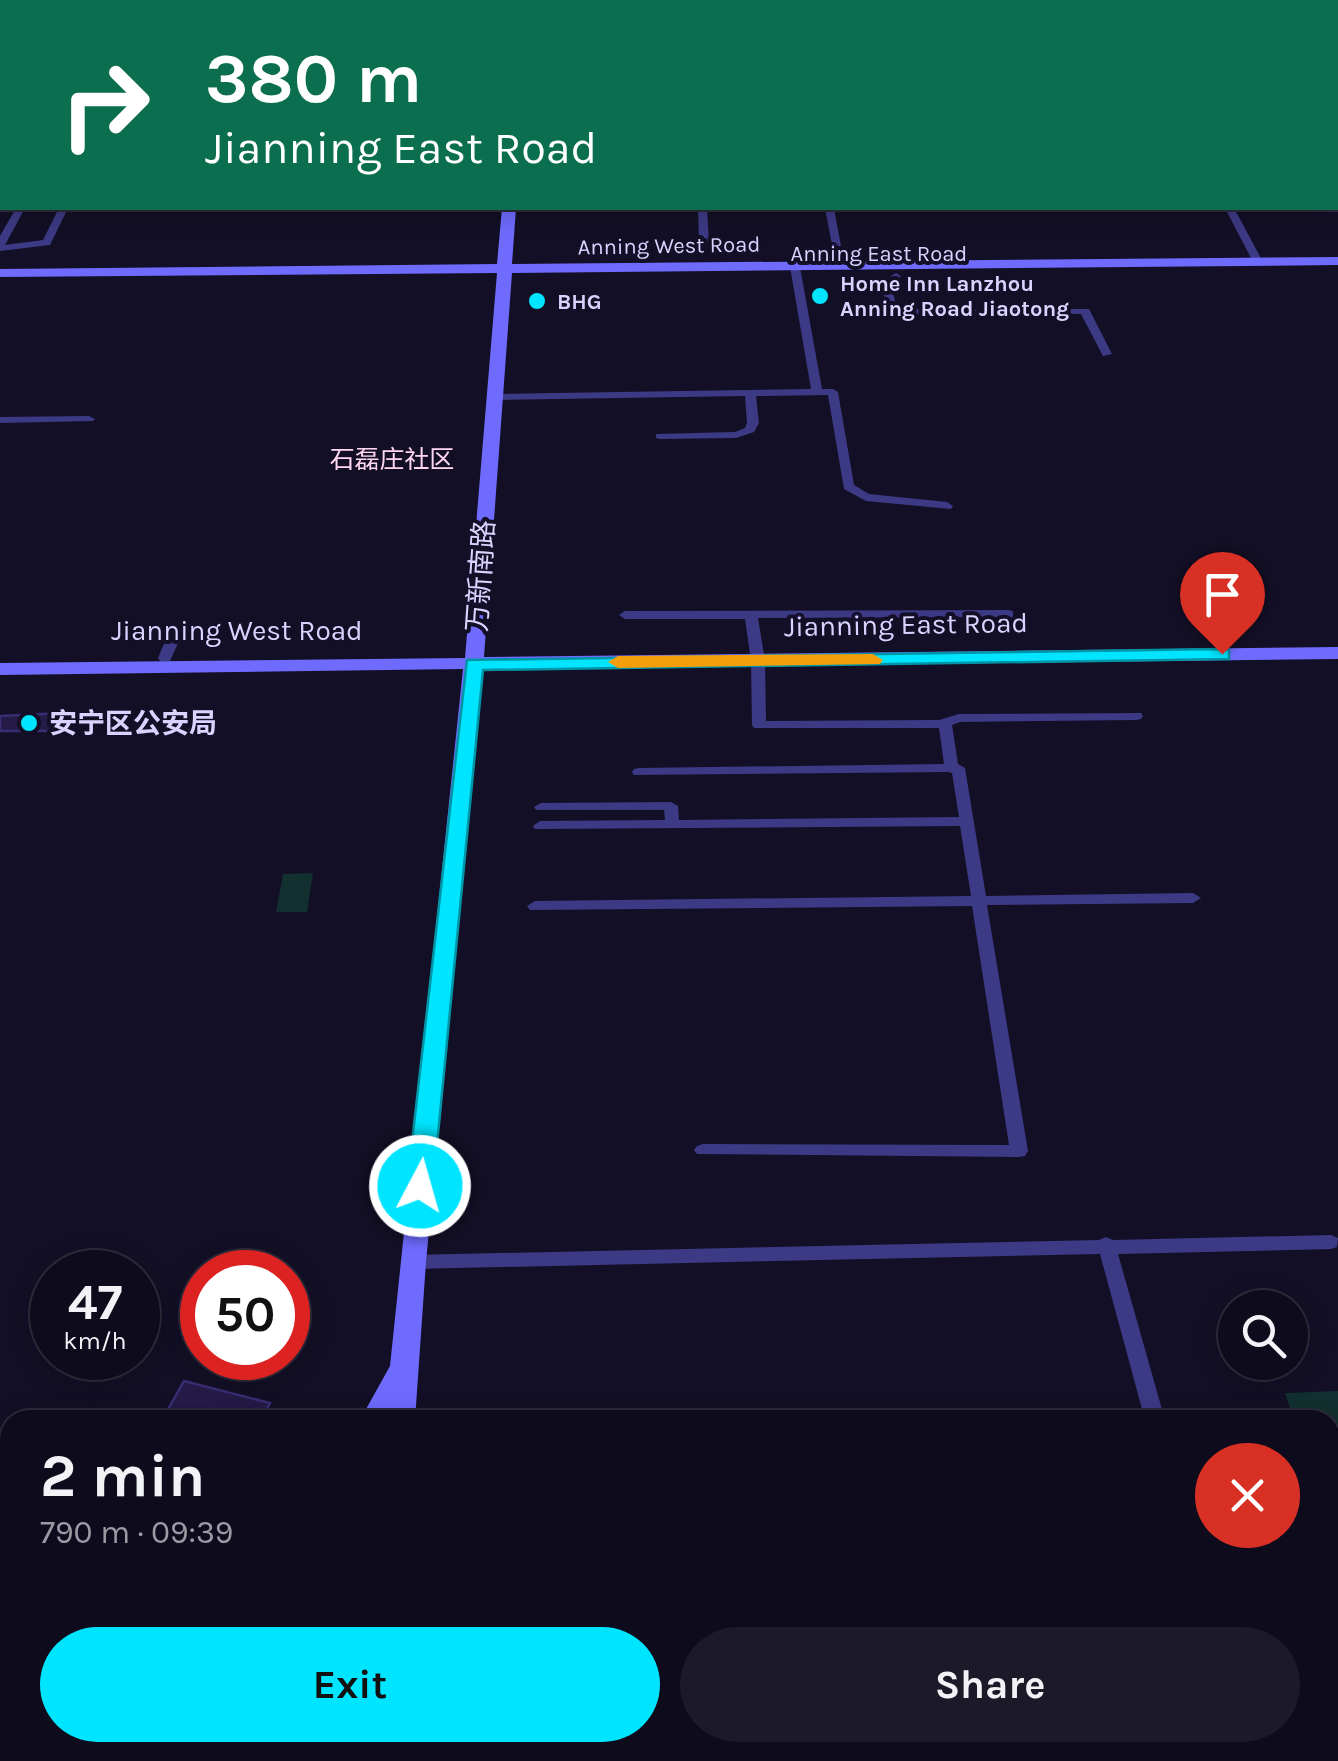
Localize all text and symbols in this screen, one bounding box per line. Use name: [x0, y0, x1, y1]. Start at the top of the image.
text: 380 m: [205, 38, 422, 120]
icon: right: [40, 40, 170, 170]
text: Jianning East Road: [205, 122, 597, 174]
street label: Anning West Road: [577, 231, 761, 261]
street label: Anning East Road: [791, 241, 967, 267]
place label: Home Inn Lanzhou Anning Road Jiaotong: [840, 271, 1069, 322]
marker: Home Inn Lanzhou Anning Road Jiaotong: [809, 285, 831, 307]
place label: BHG: [557, 289, 602, 315]
marker: BHG: [526, 290, 548, 312]
district label: 石磊庄社区: [329, 445, 455, 474]
street label: 万新南路: [460, 519, 501, 633]
pin: [1180, 552, 1265, 655]
icon: arrive: [1195, 567, 1250, 622]
street label: Jianning East Road: [784, 606, 1028, 643]
street label: Jianning West Road: [111, 614, 363, 647]
place label: 安宁区公安局: [49, 707, 217, 740]
marker: 安宁区公安局: [18, 712, 40, 734]
position arrow: [368, 1134, 472, 1238]
speed limit sign: 50: [180, 1250, 310, 1380]
text: 47: [68, 1273, 122, 1332]
map controls: [1218, 1290, 1308, 1380]
button: search: [1218, 1290, 1308, 1380]
text: km/h: [63, 1326, 127, 1355]
text: 2 min: [40, 1441, 205, 1511]
button: close: [1195, 1443, 1300, 1548]
text: 790 m · 09:39: [40, 1514, 233, 1551]
button: Exit: [40, 1627, 660, 1742]
button: Share: [680, 1627, 1300, 1742]

